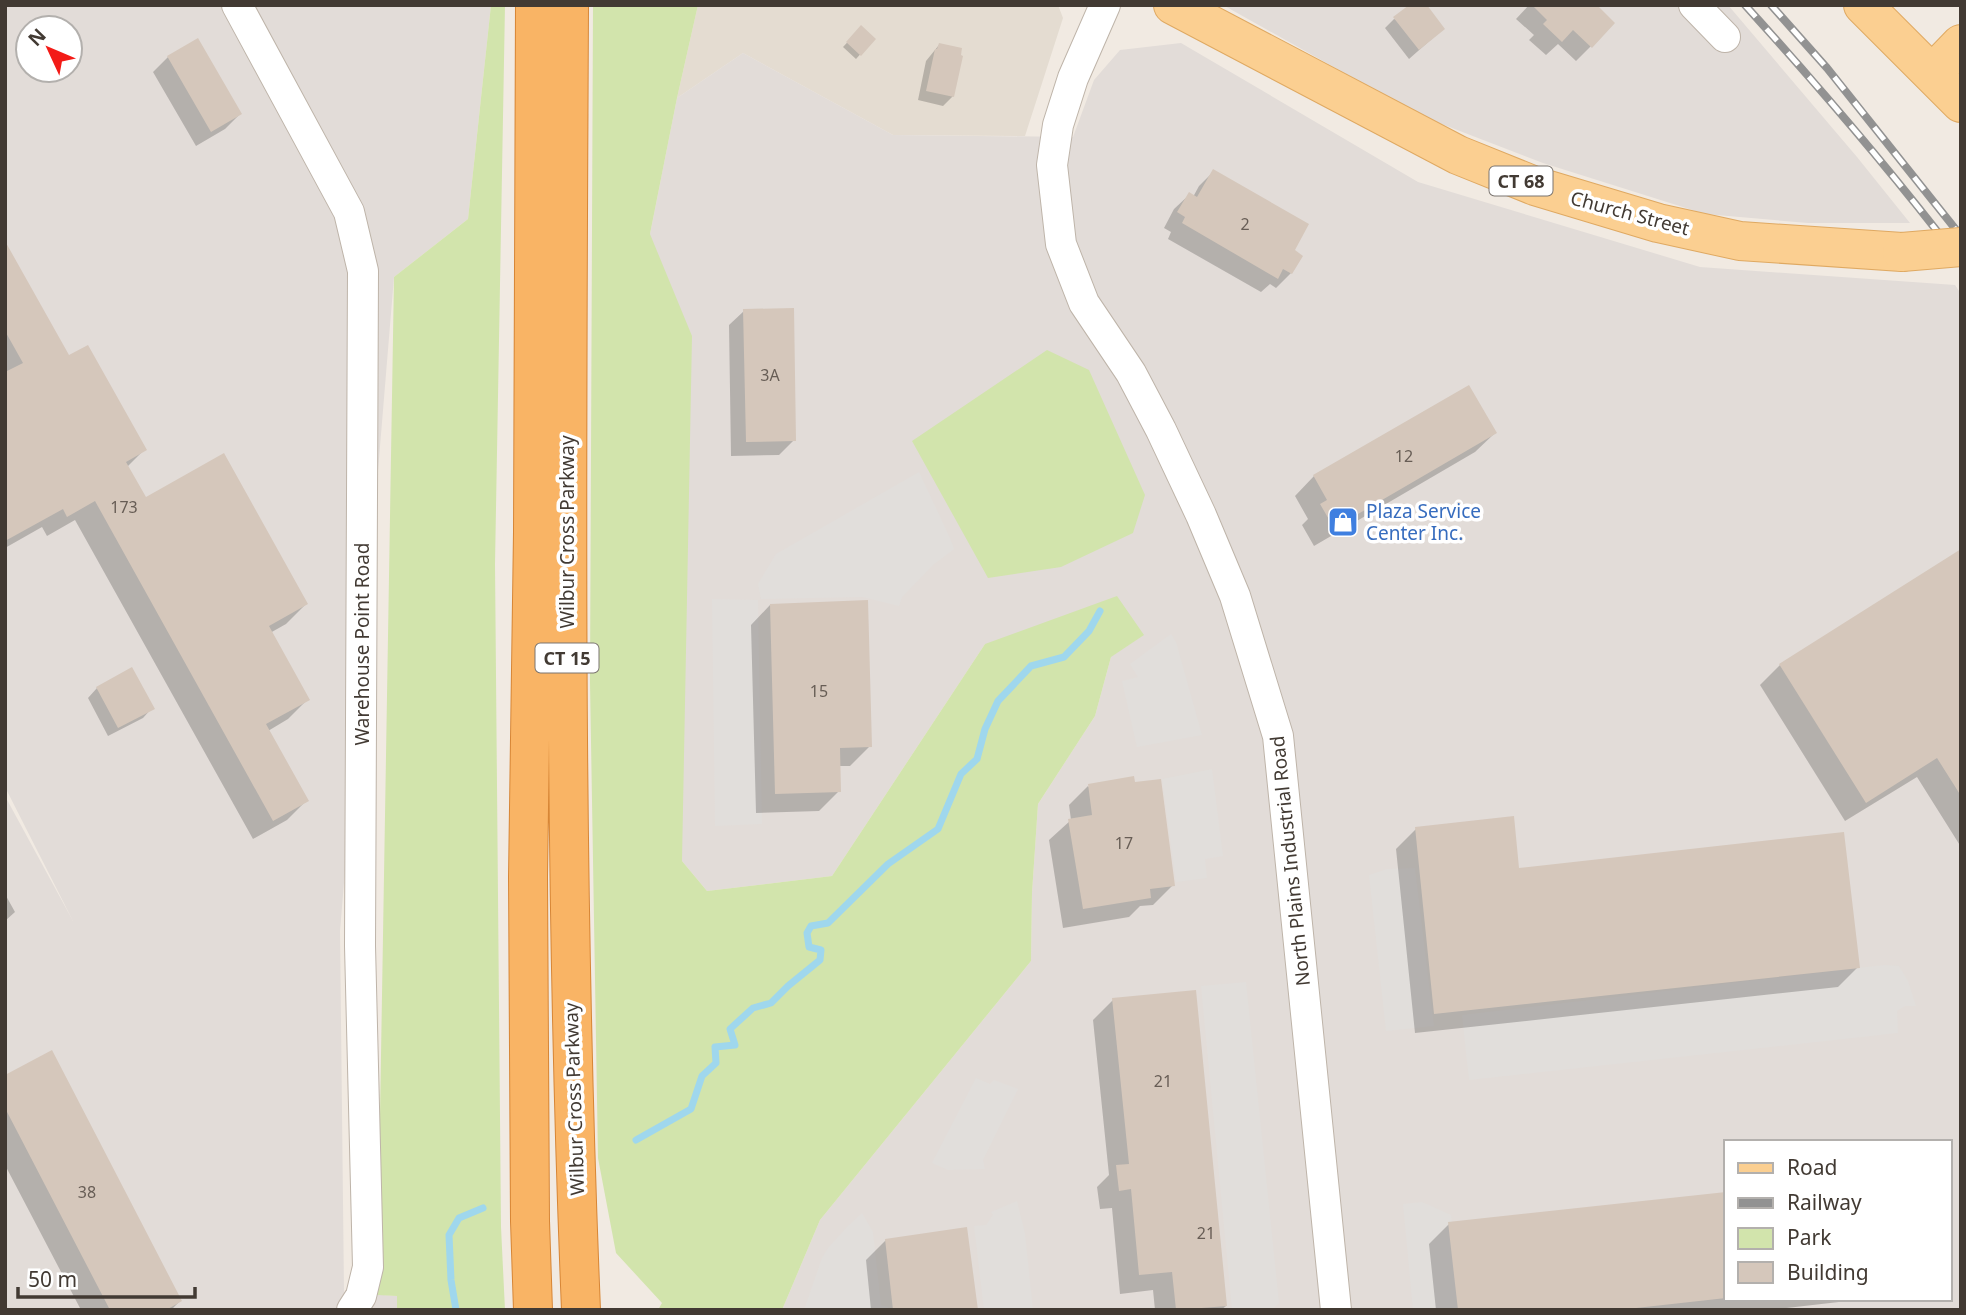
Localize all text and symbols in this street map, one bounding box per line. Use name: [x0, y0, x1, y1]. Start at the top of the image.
north arrow: [14, 14, 84, 84]
text: N: [22, 23, 51, 52]
road number: CT 68: [1490, 166, 1552, 196]
street label: Church Street: [1568, 185, 1692, 241]
house number: 2: [1240, 213, 1250, 235]
house number: 3A: [760, 364, 780, 386]
street label: Wilbur Cross Parkway: [554, 435, 580, 629]
house number: 12: [1395, 445, 1413, 467]
house number: 173: [110, 496, 138, 518]
place label: Plaza Service Center Inc.: [1366, 498, 1481, 546]
shop icon: Plaza Service Center Inc.: [1326, 505, 1360, 539]
street label: Warehouse Point Road: [349, 543, 375, 745]
road number: CT 15: [536, 644, 598, 672]
house number: 15: [810, 680, 828, 702]
street label: North Plains Industrial Road: [1264, 735, 1316, 987]
house number: 17: [1115, 832, 1133, 854]
street label: Wilbur Cross Parkway: [558, 1002, 590, 1196]
house number: 21: [1154, 1070, 1172, 1092]
legend: [1724, 1140, 1952, 1301]
text: Road: [1787, 1153, 1837, 1181]
house number: 38: [78, 1181, 96, 1203]
text: Railway: [1787, 1188, 1862, 1216]
house number: 21: [1197, 1222, 1215, 1244]
text: Park: [1787, 1223, 1832, 1251]
scale bar: [18, 1256, 194, 1300]
text: Building: [1787, 1258, 1869, 1286]
text: 50 m: [28, 1265, 77, 1293]

